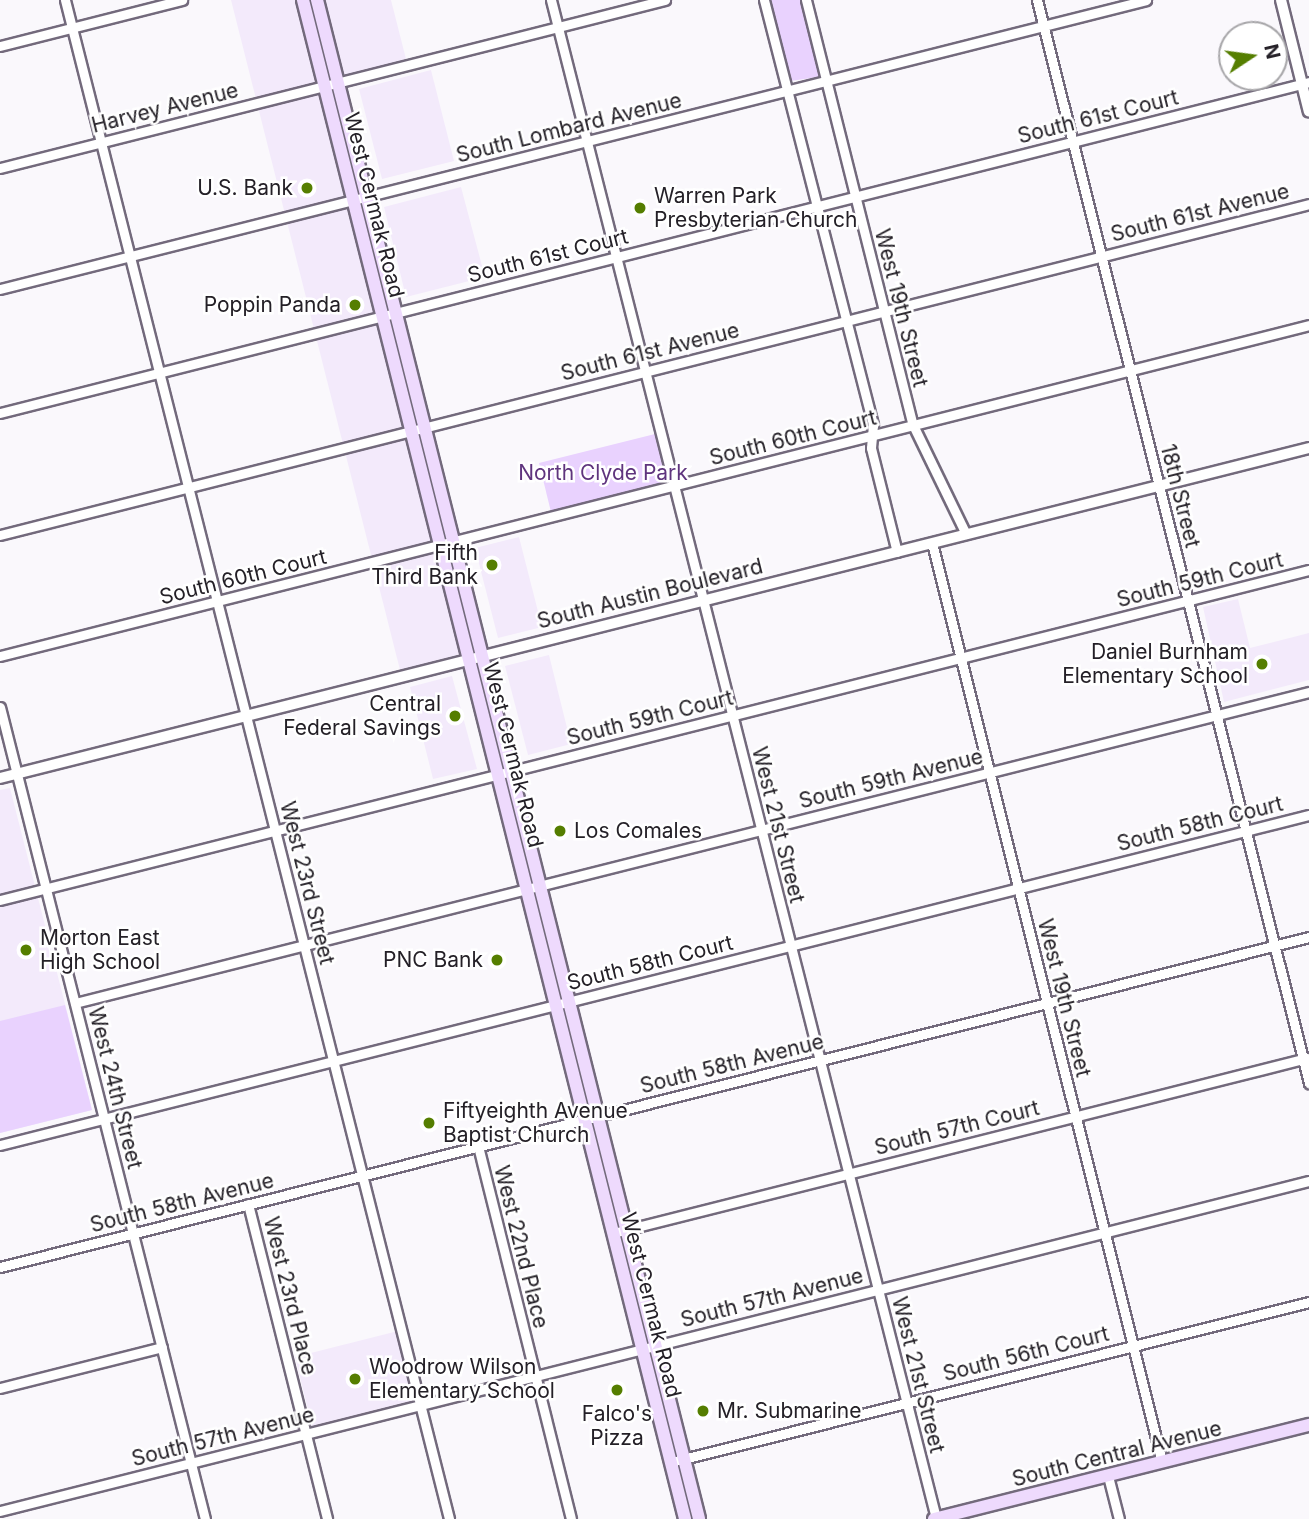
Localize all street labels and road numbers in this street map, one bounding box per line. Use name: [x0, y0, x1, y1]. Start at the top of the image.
street label: Harvey Avenue: [89, 78, 241, 138]
street label: South 61st Court: [1015, 85, 1181, 149]
street label: South Lombard Avenue: [454, 88, 684, 168]
street label: West Cermak Road: [339, 110, 409, 300]
street label: South 61st Avenue: [1108, 179, 1292, 247]
street label: South 61st Court: [465, 224, 631, 288]
street label: West 19th Street: [869, 226, 933, 390]
street label: South 61st Avenue: [558, 318, 742, 386]
street label: South 60th Court: [707, 405, 879, 471]
street label: 18th Street: [1155, 442, 1205, 550]
street label: South 60th Court: [157, 544, 329, 610]
street label: South 59th Court: [1114, 547, 1286, 613]
street label: South Austin Boulevard: [535, 554, 765, 634]
street label: West Cermak Road: [478, 660, 548, 850]
street label: South 59th Court: [564, 685, 736, 751]
street label: West 21st Street: [746, 744, 810, 906]
street label: South 59th Avenue: [796, 744, 986, 814]
street label: South 58th Court: [1114, 791, 1286, 857]
street label: West 23rd Street: [275, 799, 339, 967]
street label: West 19th Street: [1032, 916, 1096, 1080]
street label: South 58th Court: [564, 930, 736, 996]
street label: West 24th Street: [83, 1004, 147, 1172]
street label: South 58th Avenue: [638, 1029, 826, 1099]
street label: South 57th Court: [872, 1095, 1042, 1161]
street label: West 22nd Place: [489, 1163, 553, 1331]
street label: South 58th Avenue: [88, 1168, 276, 1238]
street label: West Cermak Road: [616, 1210, 686, 1400]
street label: West 23rd Place: [258, 1214, 322, 1378]
street label: South 57th Avenue: [678, 1263, 866, 1333]
street label: West 21st Street: [886, 1294, 950, 1456]
street label: South 56th Court: [940, 1321, 1112, 1387]
street label: South 57th Avenue: [129, 1402, 317, 1472]
street label: South Central Avenue: [1010, 1416, 1224, 1492]

